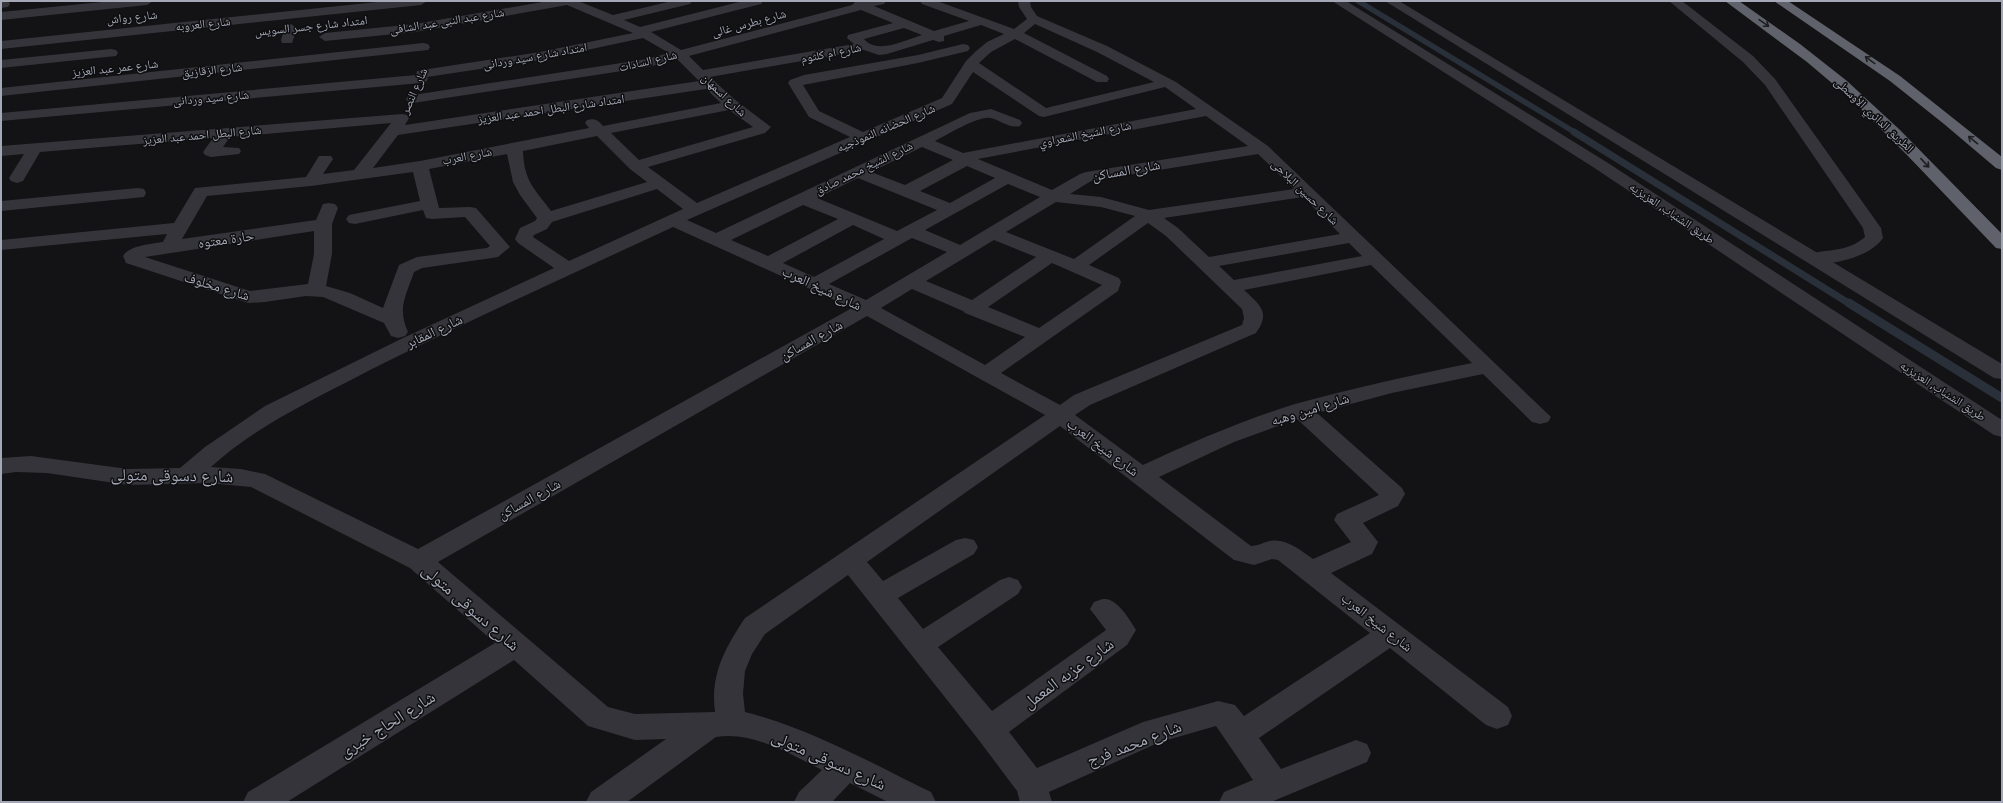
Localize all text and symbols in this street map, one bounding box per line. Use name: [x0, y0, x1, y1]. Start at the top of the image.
street label: شارع عبد النبى عبد الشافى: [389, 5, 505, 38]
street label: شارع بطرس غالى: [710, 6, 788, 41]
street label: شارع رواش: [106, 7, 158, 28]
street label: امتداد شارع جسر السويس: [254, 13, 368, 40]
street label: شارع العروبه: [175, 14, 231, 35]
one-way arrow: [1758, 19, 1769, 27]
street label: امتداد شارع سيد وردانى: [482, 40, 588, 73]
street label: شارع ام كلثوم: [800, 40, 863, 67]
street label: شارع السادات: [618, 47, 679, 75]
street label: شارع عمر عبد العزيز: [70, 56, 159, 81]
one-way arrow: [1865, 56, 1876, 64]
street label: شارع الزقازيق: [181, 60, 243, 81]
street label: شارع النصر: [397, 66, 431, 117]
street label: شارع اسمهان: [698, 71, 749, 120]
street label: الطريق الدائري الأوسطى: [1829, 75, 1917, 158]
street label: شارع سيد وردانى: [172, 88, 250, 109]
street label: امتداد شارع البطل احمد عبد العزيز: [476, 92, 626, 127]
street label: شارع الحضانه النموذجيه: [835, 101, 938, 156]
street label: شارع الشيخ الشعراوي: [1038, 118, 1133, 153]
street label: شارع البطل احمد عبد العزيز: [141, 123, 262, 148]
one-way arrow: [1967, 135, 1978, 144]
street label: شارع الشيخ محمد صادق: [813, 138, 916, 199]
street label: شارع العرب: [441, 144, 493, 169]
street label: شارع المساكن: [1091, 156, 1162, 186]
street label: شارع حسين البلاحى: [1268, 156, 1342, 228]
one-way arrow: [1920, 158, 1930, 168]
street label: طريق الشنباب, العزيزيه: [1627, 179, 1717, 247]
street label: حارة معتوه: [197, 227, 255, 252]
street label: شارع شيخ العرب: [779, 263, 864, 315]
street label: شارع مخلوف: [182, 268, 252, 305]
street label: شارع المقابر: [402, 311, 466, 353]
street label: شارع المساكن: [777, 316, 846, 365]
street label: طريق الشنباب, العزيزيه: [1897, 358, 1989, 424]
street label: شارع امين وهبه: [1269, 390, 1351, 430]
street label: شارع شيخ العرب: [1063, 415, 1142, 481]
street label: شارع دسوقى متولى: [110, 464, 234, 488]
street label: شارع المساكن: [495, 475, 564, 524]
street label: شارع دسوقى متولى: [417, 559, 524, 656]
street label: شارع شيخ العرب: [1337, 589, 1416, 656]
street label: شارع عزبه المعمل: [1019, 633, 1118, 714]
street label: شارع الحاج خيرى: [335, 687, 440, 763]
street label: شارع محمد فرج: [1084, 716, 1185, 772]
street label: شارع دسوقى متولى: [768, 726, 889, 796]

